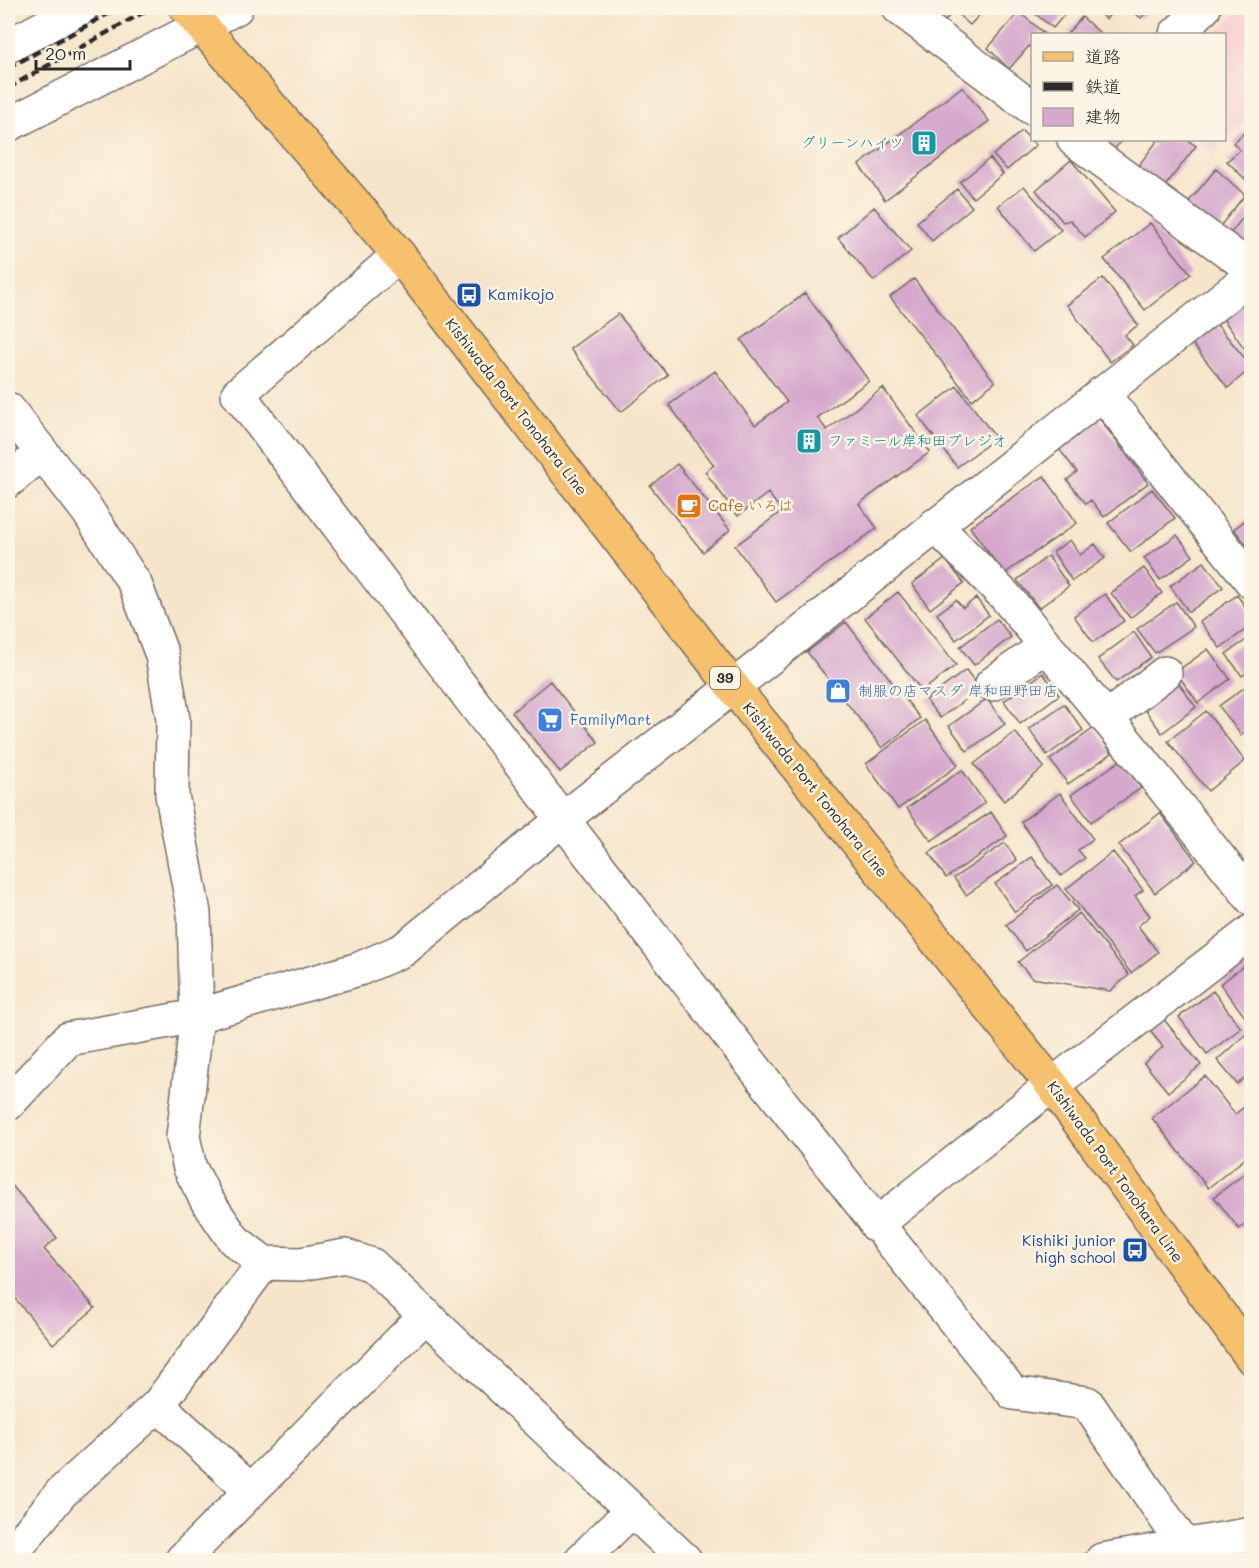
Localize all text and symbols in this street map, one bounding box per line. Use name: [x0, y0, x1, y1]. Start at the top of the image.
scale bar: [36, 33, 130, 71]
legend: [1031, 33, 1226, 141]
text: 20 m: [45, 41, 86, 65]
text: 道路: [1085, 44, 1121, 68]
text: 鉄道: [1085, 74, 1121, 98]
text: 建物: [1085, 104, 1121, 128]
building icon: グリーンハイツ: [909, 128, 939, 158]
place label: グリーンハイツ: [800, 132, 904, 152]
bus stop icon: Kamikojo: [454, 280, 484, 310]
place label: Kamikojo: [488, 284, 554, 304]
street label: Kishiwada Port Tonohara Line: [441, 314, 592, 499]
building icon: ファミール岸和田プレジオ: [794, 426, 824, 456]
place label: ファミール岸和田プレジオ: [828, 430, 1007, 450]
cafe icon: Cafe いろは: [674, 491, 704, 521]
place label: Cafe いろは: [708, 495, 793, 515]
road number: 39: [710, 667, 740, 689]
shop icon: 制服の店マスダ 岸和田野田店: [823, 676, 853, 706]
place label: 制服の店マスダ 岸和田野田店: [858, 680, 1058, 700]
street label: Kishiwada Port Tonohara Line: [739, 698, 893, 881]
supermarket icon: FamilyMart: [535, 705, 565, 735]
place label: FamilyMart: [570, 709, 651, 729]
street label: Kishiwada Port Tonohara Line: [1043, 1077, 1188, 1266]
place label: Kishiki junior high school: [1022, 1230, 1116, 1267]
bus stop icon: Kishiki junior high school: [1120, 1235, 1150, 1265]

